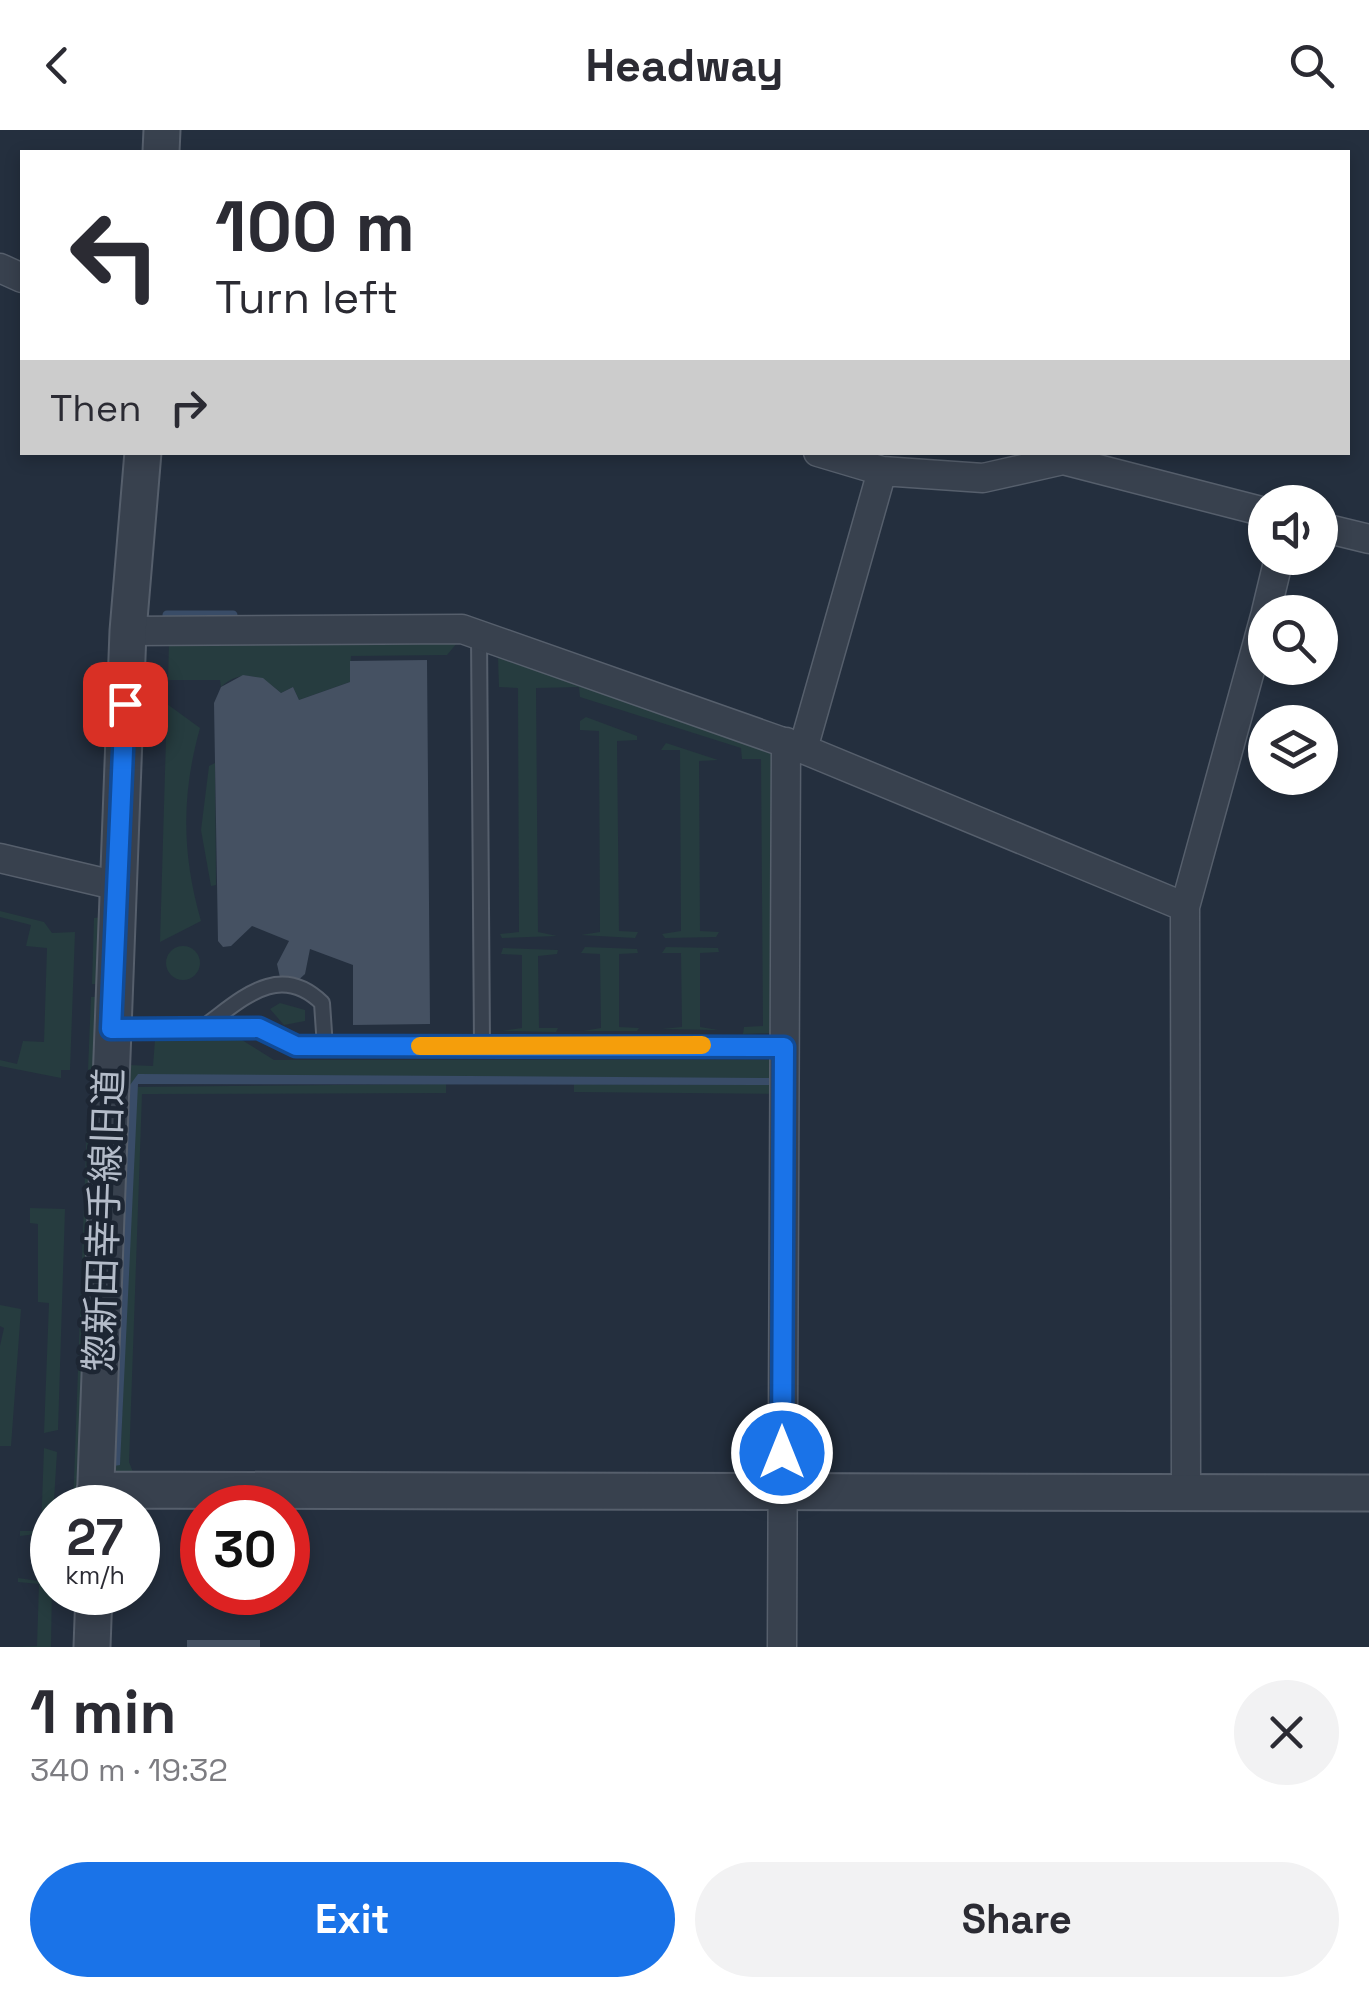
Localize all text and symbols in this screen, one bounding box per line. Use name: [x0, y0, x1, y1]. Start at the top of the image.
text: Headway: [585, 37, 784, 94]
icon: back: [30, 38, 85, 93]
icon: search: [1284, 38, 1339, 93]
text: 100 m: [215, 182, 415, 271]
icon: left: [50, 190, 180, 320]
text: Turn left: [215, 269, 398, 326]
icon: right: [161, 380, 216, 435]
text: Then: [50, 384, 141, 432]
map controls: [1248, 485, 1338, 795]
button: sound: [1248, 485, 1338, 575]
button: search: [1248, 595, 1338, 685]
pin: [83, 662, 168, 747]
icon: arrive: [98, 677, 153, 732]
button: layers: [1248, 705, 1338, 795]
street label: 惣新田幸手線旧道: [75, 1067, 133, 1373]
position arrow: [730, 1401, 834, 1505]
speed limit sign: 30: [180, 1485, 310, 1615]
text: 27: [67, 1506, 123, 1570]
text: km/h: [65, 1559, 125, 1591]
text: 1 min: [30, 1674, 177, 1751]
button: close: [1234, 1680, 1339, 1785]
text: 340 m · 19:32: [30, 1750, 228, 1790]
button: Exit: [30, 1862, 675, 1977]
button: Share: [695, 1862, 1339, 1977]

